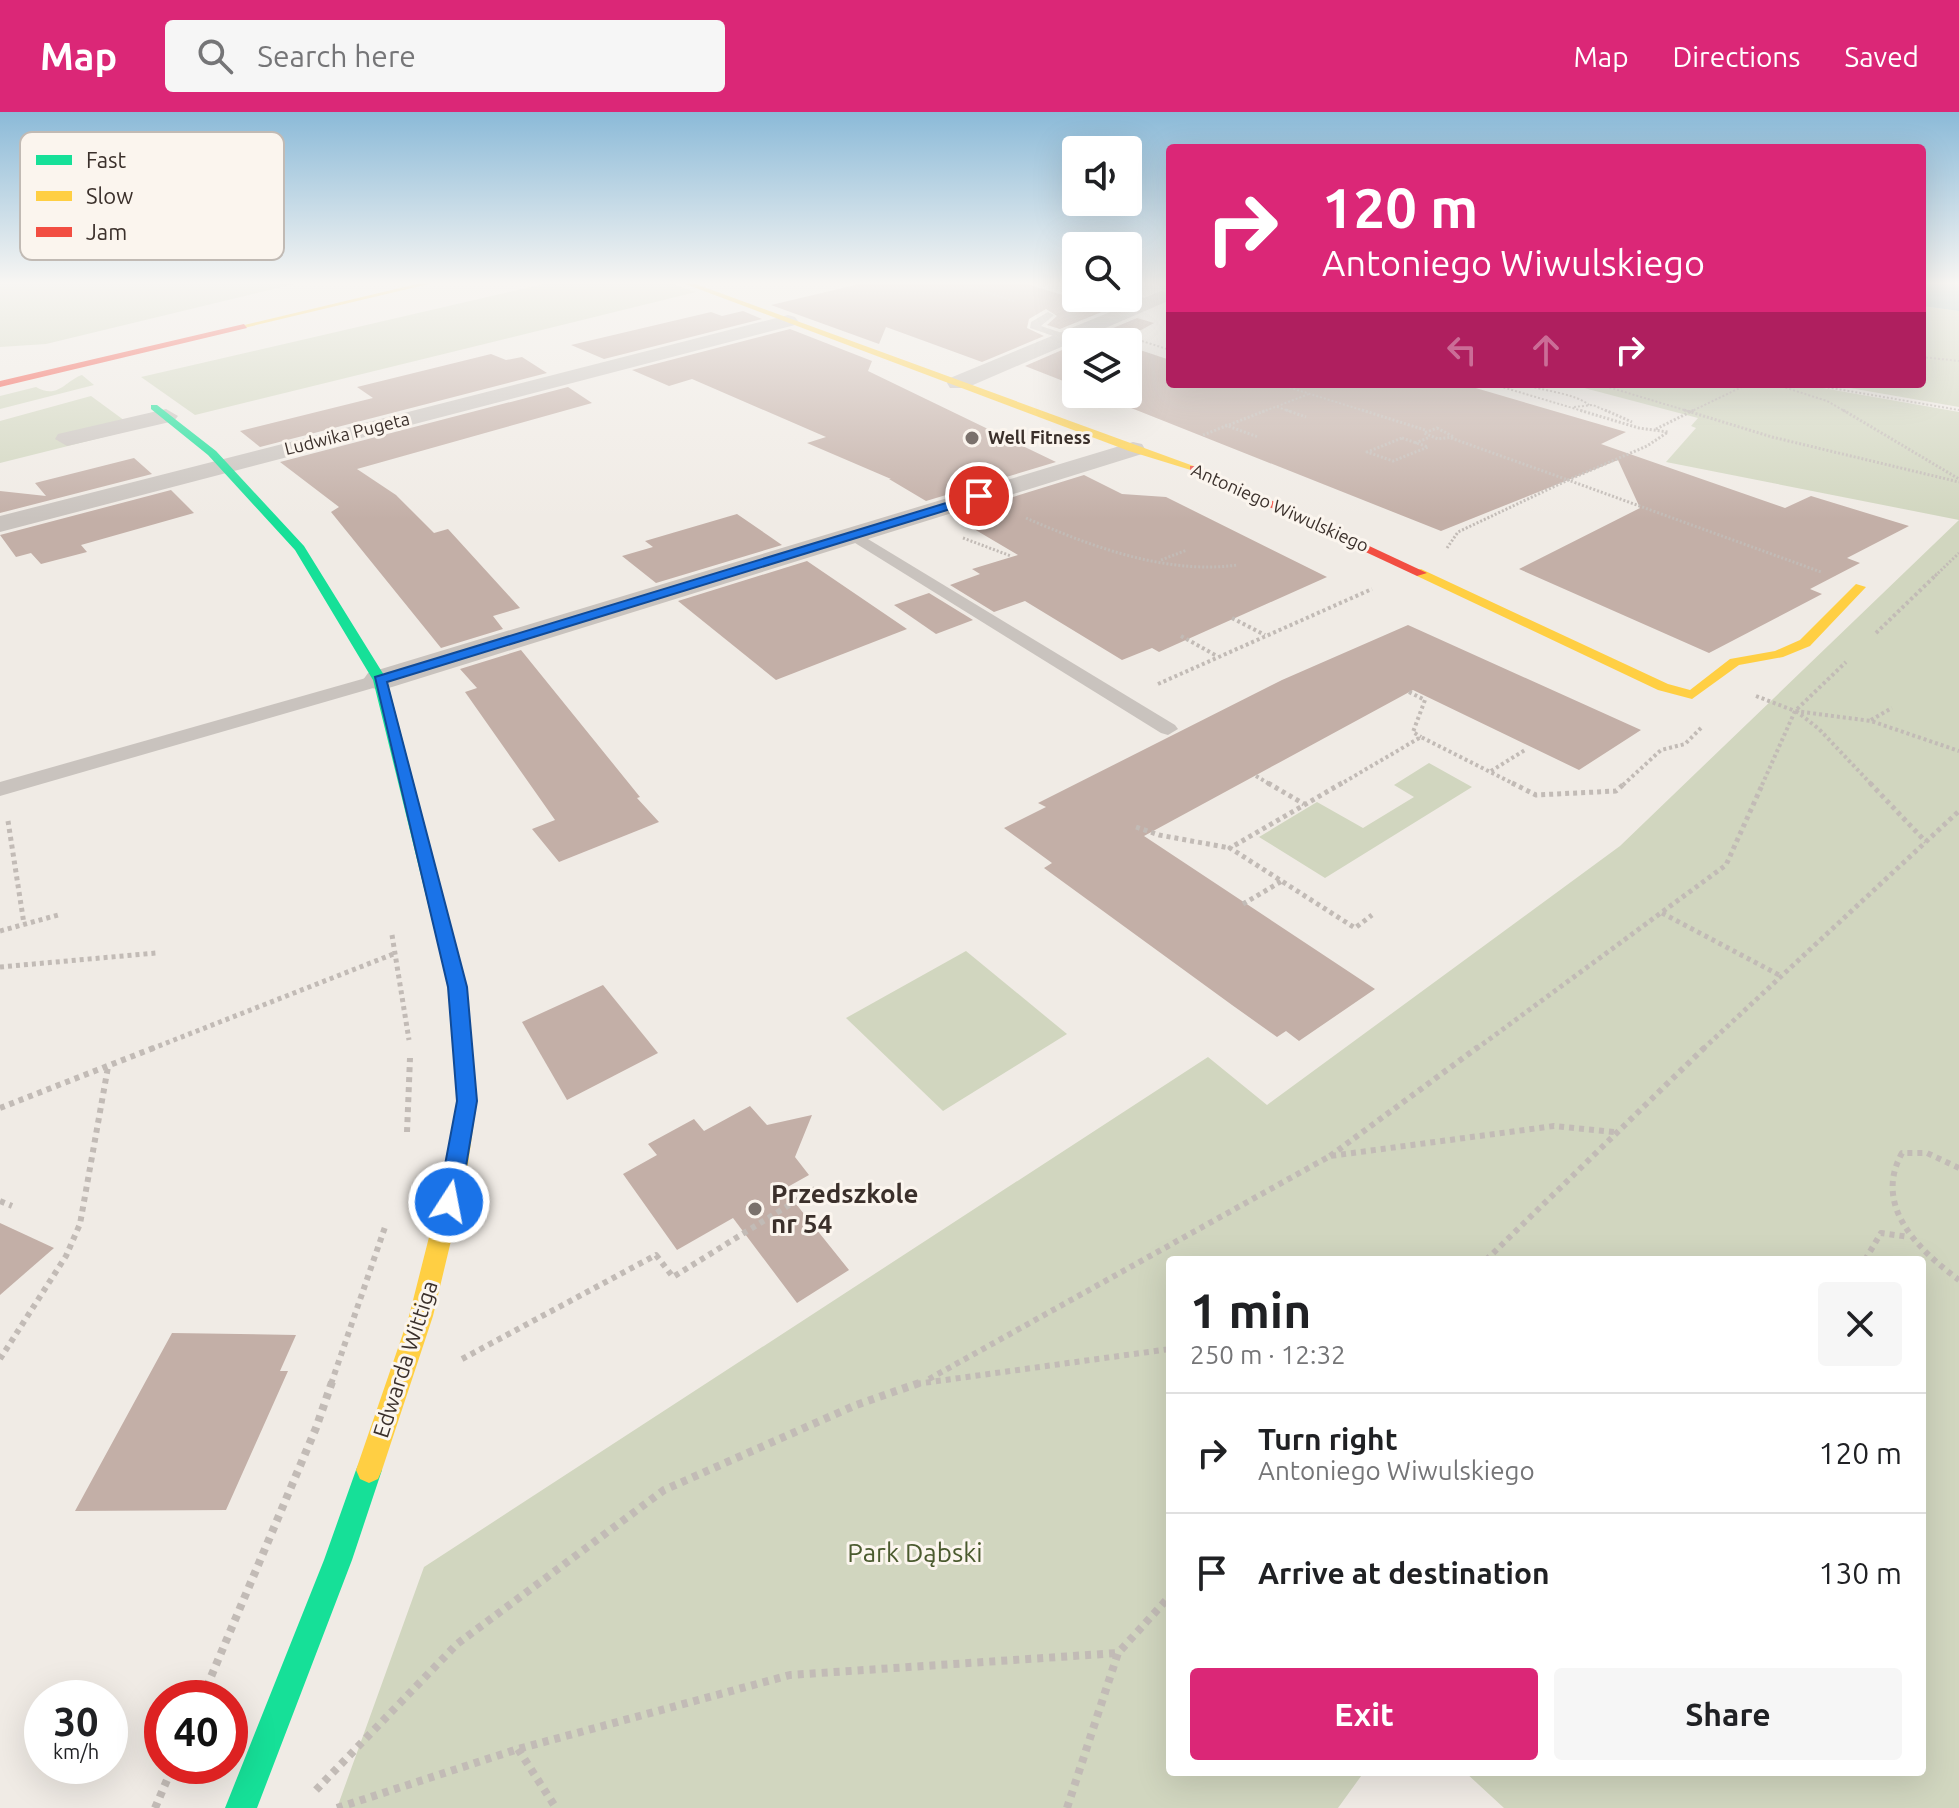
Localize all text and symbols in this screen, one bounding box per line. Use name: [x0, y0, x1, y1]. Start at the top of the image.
search box: [165, 20, 725, 92]
icon: search: [193, 34, 237, 78]
text: Map: [40, 35, 117, 77]
text: Search here: [257, 39, 416, 73]
text: Map: [1573, 41, 1629, 72]
text: Directions: [1673, 41, 1800, 72]
text: Saved: [1844, 41, 1919, 72]
legend: [20, 132, 284, 260]
map controls: [1062, 136, 1142, 408]
button: sound: [1062, 136, 1142, 216]
text: Fast: [86, 147, 127, 172]
icon: right: [1190, 176, 1294, 280]
text: 120 m: [1322, 176, 1478, 239]
text: Slow: [86, 183, 133, 208]
text: Jam: [86, 219, 127, 244]
button: search: [1062, 232, 1142, 312]
text: Antoniego Wiwulskiego: [1322, 242, 1705, 283]
button: layers: [1062, 328, 1142, 408]
icon: left: [1440, 328, 1484, 372]
icon: ahead: [1524, 328, 1568, 372]
icon: right: [1608, 328, 1652, 372]
street label: Ludwika Pugeta: [282, 408, 411, 458]
place label: Well Fitness: [988, 427, 1091, 447]
marker: Well Fitness: [963, 429, 981, 447]
street label: Antoniego Wiwulskiego: [1189, 459, 1372, 555]
pin: [945, 462, 1013, 530]
icon: arrive: [957, 474, 1001, 518]
position arrow: [407, 1160, 491, 1244]
place label: Przedszkole nr 54: [771, 1179, 918, 1238]
marker: Przedszkole nr 54: [746, 1200, 764, 1218]
street label: Edwarda Wittiga: [367, 1277, 442, 1441]
button: close: [1818, 1282, 1902, 1366]
text: 1 min: [1190, 1283, 1311, 1337]
text: 250 m · 12:32: [1190, 1340, 1346, 1369]
text: Turn right: [1258, 1422, 1398, 1456]
icon: right: [1190, 1431, 1234, 1475]
text: 120 m: [1818, 1436, 1902, 1470]
text: Antoniego Wiwulskiego: [1258, 1456, 1535, 1485]
park label: Park Dąbski: [847, 1538, 983, 1567]
icon: arrive: [1190, 1551, 1234, 1595]
text: Arrive at destination: [1258, 1556, 1550, 1590]
text: 130 m: [1818, 1556, 1902, 1590]
button: Exit: [1190, 1668, 1538, 1760]
button: Share: [1554, 1668, 1902, 1760]
speed limit sign: 40: [144, 1680, 248, 1784]
text: 30: [53, 1699, 99, 1744]
text: km/h: [53, 1740, 99, 1763]

